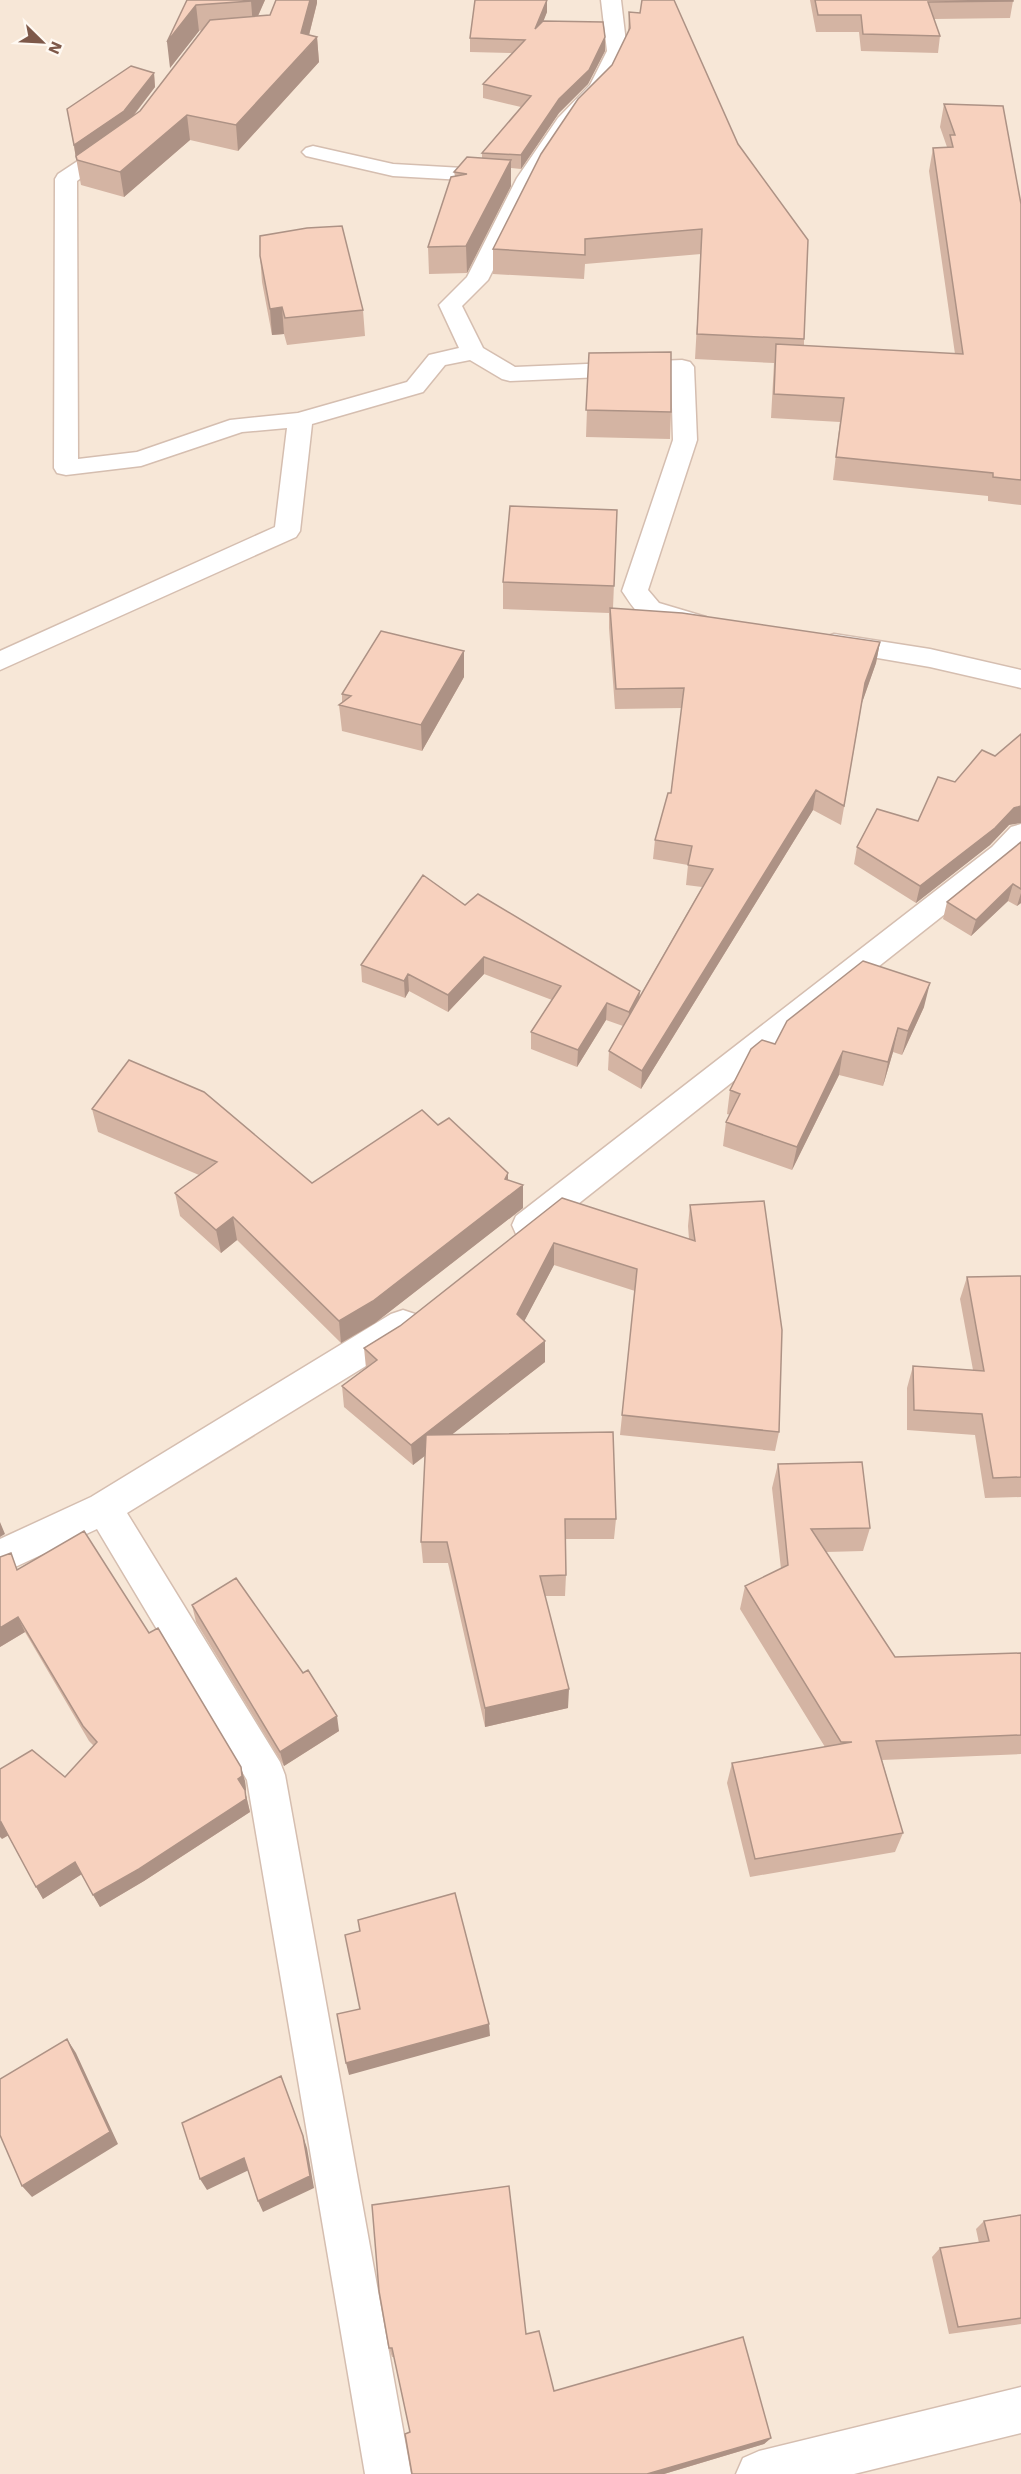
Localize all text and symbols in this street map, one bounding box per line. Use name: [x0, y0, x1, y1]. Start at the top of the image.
north arrow: [12, 12, 72, 72]
text: N: [44, 39, 66, 57]

